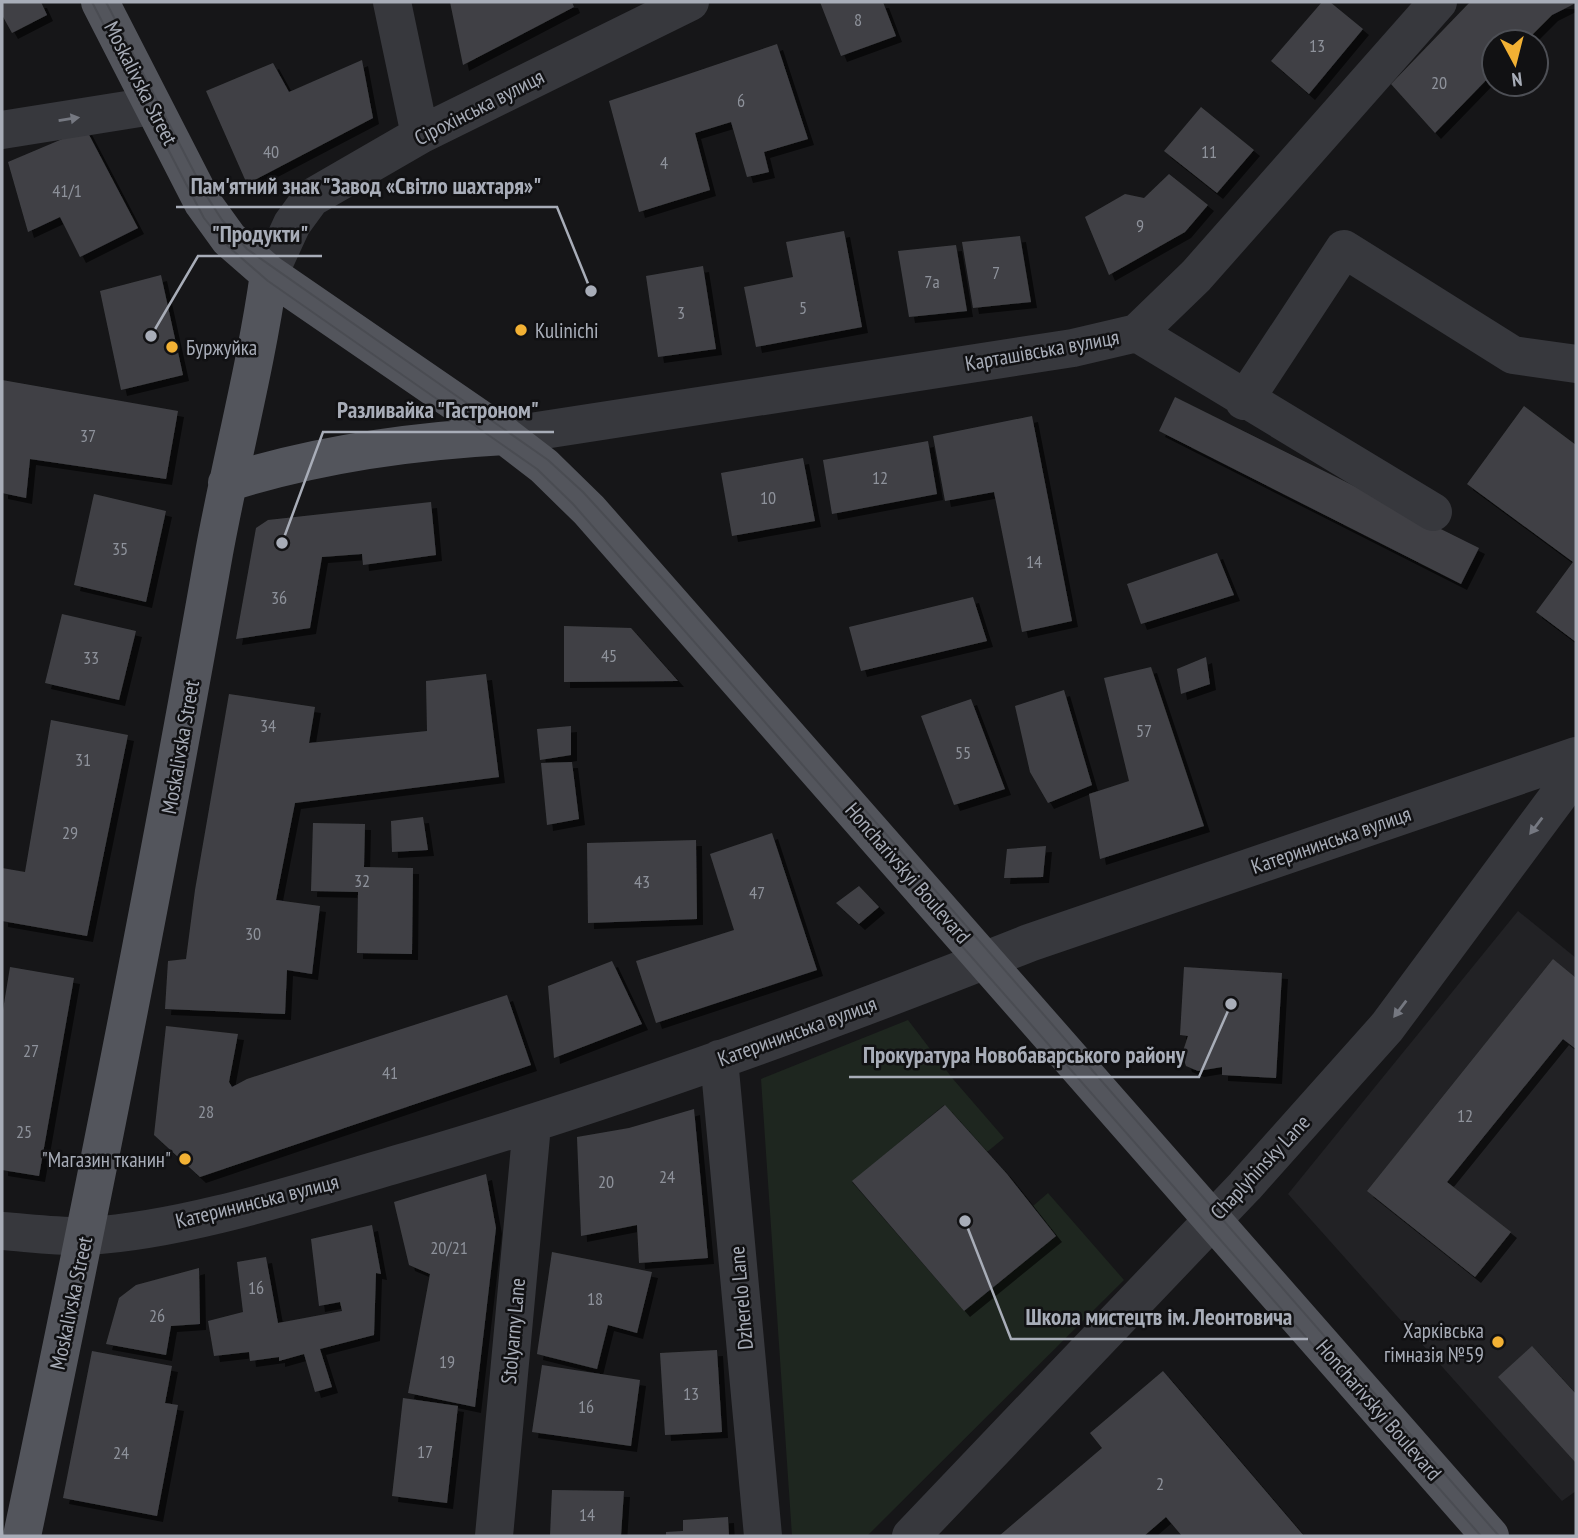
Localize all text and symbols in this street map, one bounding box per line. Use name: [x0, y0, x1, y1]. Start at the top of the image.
house number: 8: [854, 8, 862, 31]
street label: Moskalivska Street: [98, 17, 184, 150]
north arrow: [1480, 28, 1550, 98]
house number: 13: [1309, 34, 1325, 57]
street label: Сірохінська вулиця: [410, 63, 548, 151]
text: N: [1511, 67, 1524, 92]
house number: 20: [1431, 71, 1447, 94]
house number: 6: [737, 89, 745, 112]
one-way arrow: [58, 113, 80, 124]
house number: 40: [263, 140, 279, 163]
house number: 11: [1201, 140, 1217, 163]
house number: 4: [660, 151, 668, 174]
callout: Пам'ятний знак "Завод «Світло шахтаря»": [176, 163, 557, 207]
text: Пам'ятний знак "Завод «Світло шахтаря»": [191, 171, 541, 200]
house number: 41/1: [52, 179, 82, 202]
callout: "Продукти": [198, 212, 322, 256]
house number: 9: [1136, 214, 1144, 237]
text: "Продукти": [212, 219, 308, 248]
house number: 7: [992, 261, 1000, 284]
house number: 7а: [924, 270, 940, 293]
house number: 5: [799, 296, 807, 319]
house number: 3: [677, 301, 685, 324]
place label: Kulinichi: [535, 317, 599, 344]
marker: Kulinichi: [513, 322, 529, 338]
street label: Карташівська вулиця: [963, 323, 1121, 377]
place label: Буржуйка: [186, 334, 257, 361]
marker: Буржуйка: [164, 339, 180, 355]
callout: Разливайка "Гастроном": [323, 388, 554, 432]
text: Разливайка "Гастроном": [337, 395, 539, 424]
house number: 37: [80, 424, 96, 447]
house number: 12: [872, 466, 888, 489]
house number: 10: [760, 486, 776, 509]
house number: 35: [112, 537, 128, 560]
house number: 14: [1026, 550, 1042, 573]
house number: 36: [271, 586, 287, 609]
house number: 45: [601, 644, 617, 667]
house number: 33: [83, 646, 99, 669]
street label: Moskalivska Street: [155, 678, 205, 816]
house number: 34: [260, 714, 276, 737]
house number: 57: [1136, 719, 1152, 742]
house number: 55: [955, 741, 971, 764]
house number: 31: [75, 748, 91, 771]
street label: Honcharivskyi Boulevard: [839, 797, 977, 949]
street label: Катерининська вулиця: [1247, 800, 1415, 880]
one-way arrow: [1528, 817, 1543, 835]
house number: 29: [62, 821, 78, 844]
house number: 32: [354, 869, 370, 892]
house number: 43: [634, 870, 650, 893]
house number: 47: [749, 881, 765, 904]
house number: 30: [245, 922, 261, 945]
street label: Катерининська вулиця: [714, 990, 880, 1072]
one-way arrow: [1393, 1000, 1407, 1018]
callout: Прокуратура Новобаварського району: [849, 1033, 1199, 1077]
house number: 27: [23, 1039, 39, 1062]
text: Прокуратура Новобаварського району: [863, 1040, 1186, 1069]
house number: 41: [382, 1061, 398, 1084]
house number: 28: [198, 1100, 214, 1123]
house number: 12: [1457, 1104, 1473, 1127]
street label: Chaplyhinsky Lane: [1204, 1109, 1316, 1225]
house number: 25: [16, 1120, 32, 1143]
place label: "Магазин тканин": [42, 1146, 171, 1173]
marker: "Магазин тканин": [177, 1151, 193, 1167]
house number: 24: [659, 1165, 675, 1188]
street label: Катерининська вулиця: [173, 1168, 341, 1234]
house number: 20: [598, 1170, 614, 1193]
street label: Moskalivska Street: [44, 1234, 98, 1372]
house number: 20/21: [430, 1236, 468, 1259]
street label: Dzherelo Lane: [723, 1245, 759, 1351]
house number: 16: [248, 1276, 264, 1299]
street label: Stolyarny Lane: [495, 1277, 531, 1385]
house number: 18: [587, 1287, 603, 1310]
callout: Школа мистецтв ім. Леонтовича: [1011, 1295, 1308, 1339]
text: Школа мистецтв ім. Леонтовича: [1026, 1302, 1292, 1331]
house number: 26: [149, 1304, 165, 1327]
place label: Харківська гімназія №59: [1384, 1317, 1484, 1368]
street label: Honcharivskyi Boulevard: [1310, 1334, 1448, 1486]
marker: Харківська гімназія №59: [1490, 1334, 1506, 1350]
house number: 19: [439, 1350, 455, 1373]
house number: 13: [683, 1382, 699, 1405]
house number: 16: [578, 1395, 594, 1418]
house number: 17: [417, 1440, 433, 1463]
house number: 24: [113, 1441, 129, 1464]
house number: 2: [1156, 1472, 1164, 1495]
house number: 14: [579, 1503, 595, 1526]

